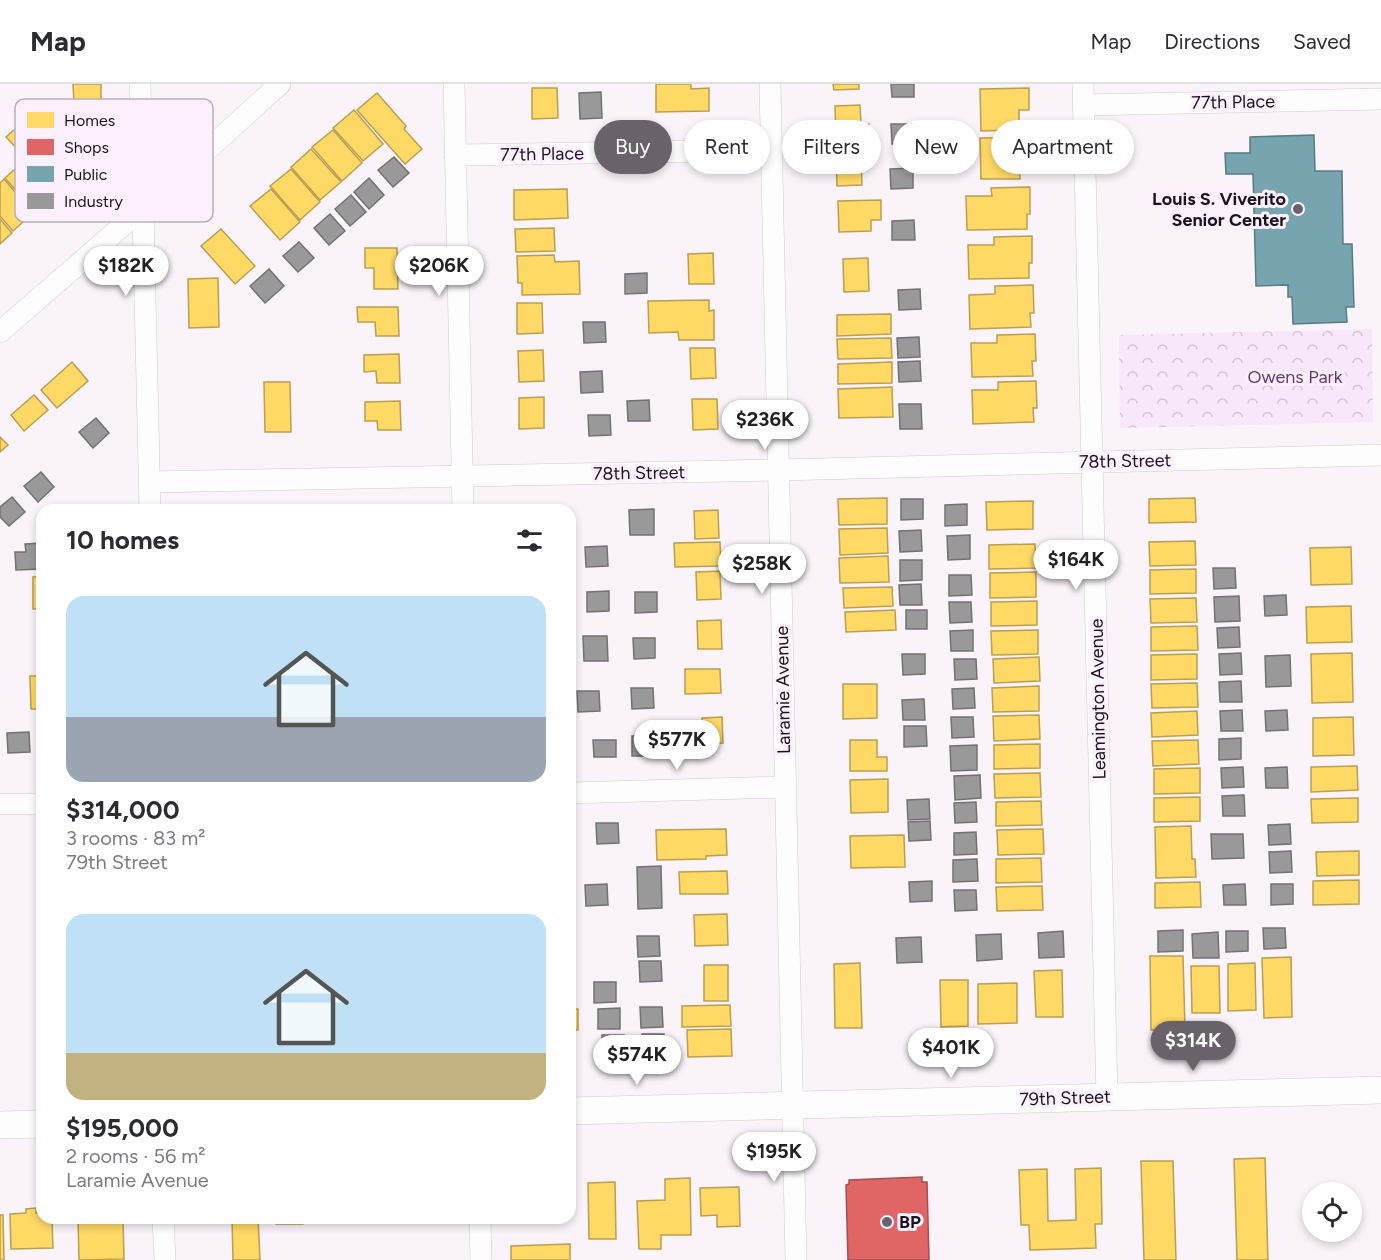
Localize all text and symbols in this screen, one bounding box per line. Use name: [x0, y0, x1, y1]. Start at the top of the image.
text: Map: [30, 24, 86, 58]
text: Map: [1090, 29, 1131, 54]
text: Directions: [1164, 29, 1260, 54]
text: Saved: [1293, 29, 1351, 54]
street label: 77th Place: [1191, 90, 1275, 114]
legend: [15, 99, 213, 222]
text: Homes: [64, 111, 115, 130]
chip: Buy: [594, 120, 672, 174]
chip: Rent: [684, 120, 770, 174]
chip: Filters: [782, 120, 881, 174]
chip: New: [893, 120, 979, 174]
chip: Apartment: [991, 120, 1134, 174]
text: Shops: [64, 138, 109, 157]
street label: 77th Place: [500, 142, 584, 166]
text: Public: [64, 165, 108, 184]
place label: Louis S. Viverito Senior Center: [1152, 188, 1286, 231]
text: Industry: [64, 192, 123, 211]
marker: Louis S. Viverito Senior Center: [1291, 202, 1305, 216]
pin: $182K: [84, 246, 168, 297]
pin: $206K: [397, 246, 481, 297]
text: $182K: [98, 253, 154, 277]
text: $206K: [409, 253, 469, 277]
park label: Owens Park: [1248, 366, 1343, 388]
pin: $236K: [723, 400, 807, 451]
text: $236K: [736, 407, 794, 431]
street label: 78th Street: [1079, 449, 1172, 473]
street label: 78th Street: [593, 461, 686, 485]
text: 10 homes: [66, 524, 179, 556]
icon: filters: [513, 524, 546, 557]
pin: $164K: [1034, 540, 1118, 591]
pin: $258K: [720, 544, 804, 595]
text: $164K: [1047, 547, 1105, 571]
text: $258K: [732, 551, 792, 575]
street label: Leamington Avenue: [1086, 618, 1110, 780]
street label: Laramie Avenue: [771, 625, 795, 754]
icon: home: [252, 635, 360, 743]
pin: $577K: [635, 720, 719, 771]
text: $577K: [648, 727, 706, 751]
text: $314,000: [66, 794, 180, 826]
text: 3 rooms · 83 m²: [66, 826, 205, 850]
text: 79th Street: [66, 850, 168, 874]
icon: home: [252, 953, 360, 1061]
pin: $314K: [1151, 1021, 1235, 1072]
pin: $401K: [909, 1028, 993, 1079]
text: $314K: [1165, 1028, 1221, 1052]
pin: $574K: [595, 1035, 679, 1086]
text: $401K: [922, 1035, 980, 1059]
text: $574K: [607, 1042, 667, 1066]
street label: 79th Street: [1019, 1085, 1111, 1111]
text: $195,000: [66, 1112, 179, 1144]
pin: $195K: [732, 1132, 816, 1183]
text: $195K: [746, 1139, 802, 1163]
text: 2 rooms · 56 m²: [66, 1144, 205, 1168]
text: Laramie Avenue: [66, 1168, 209, 1192]
map controls: [1302, 1182, 1362, 1242]
button: locate: [1302, 1182, 1362, 1242]
place label: BP: [899, 1211, 921, 1233]
marker: BP: [880, 1215, 894, 1229]

